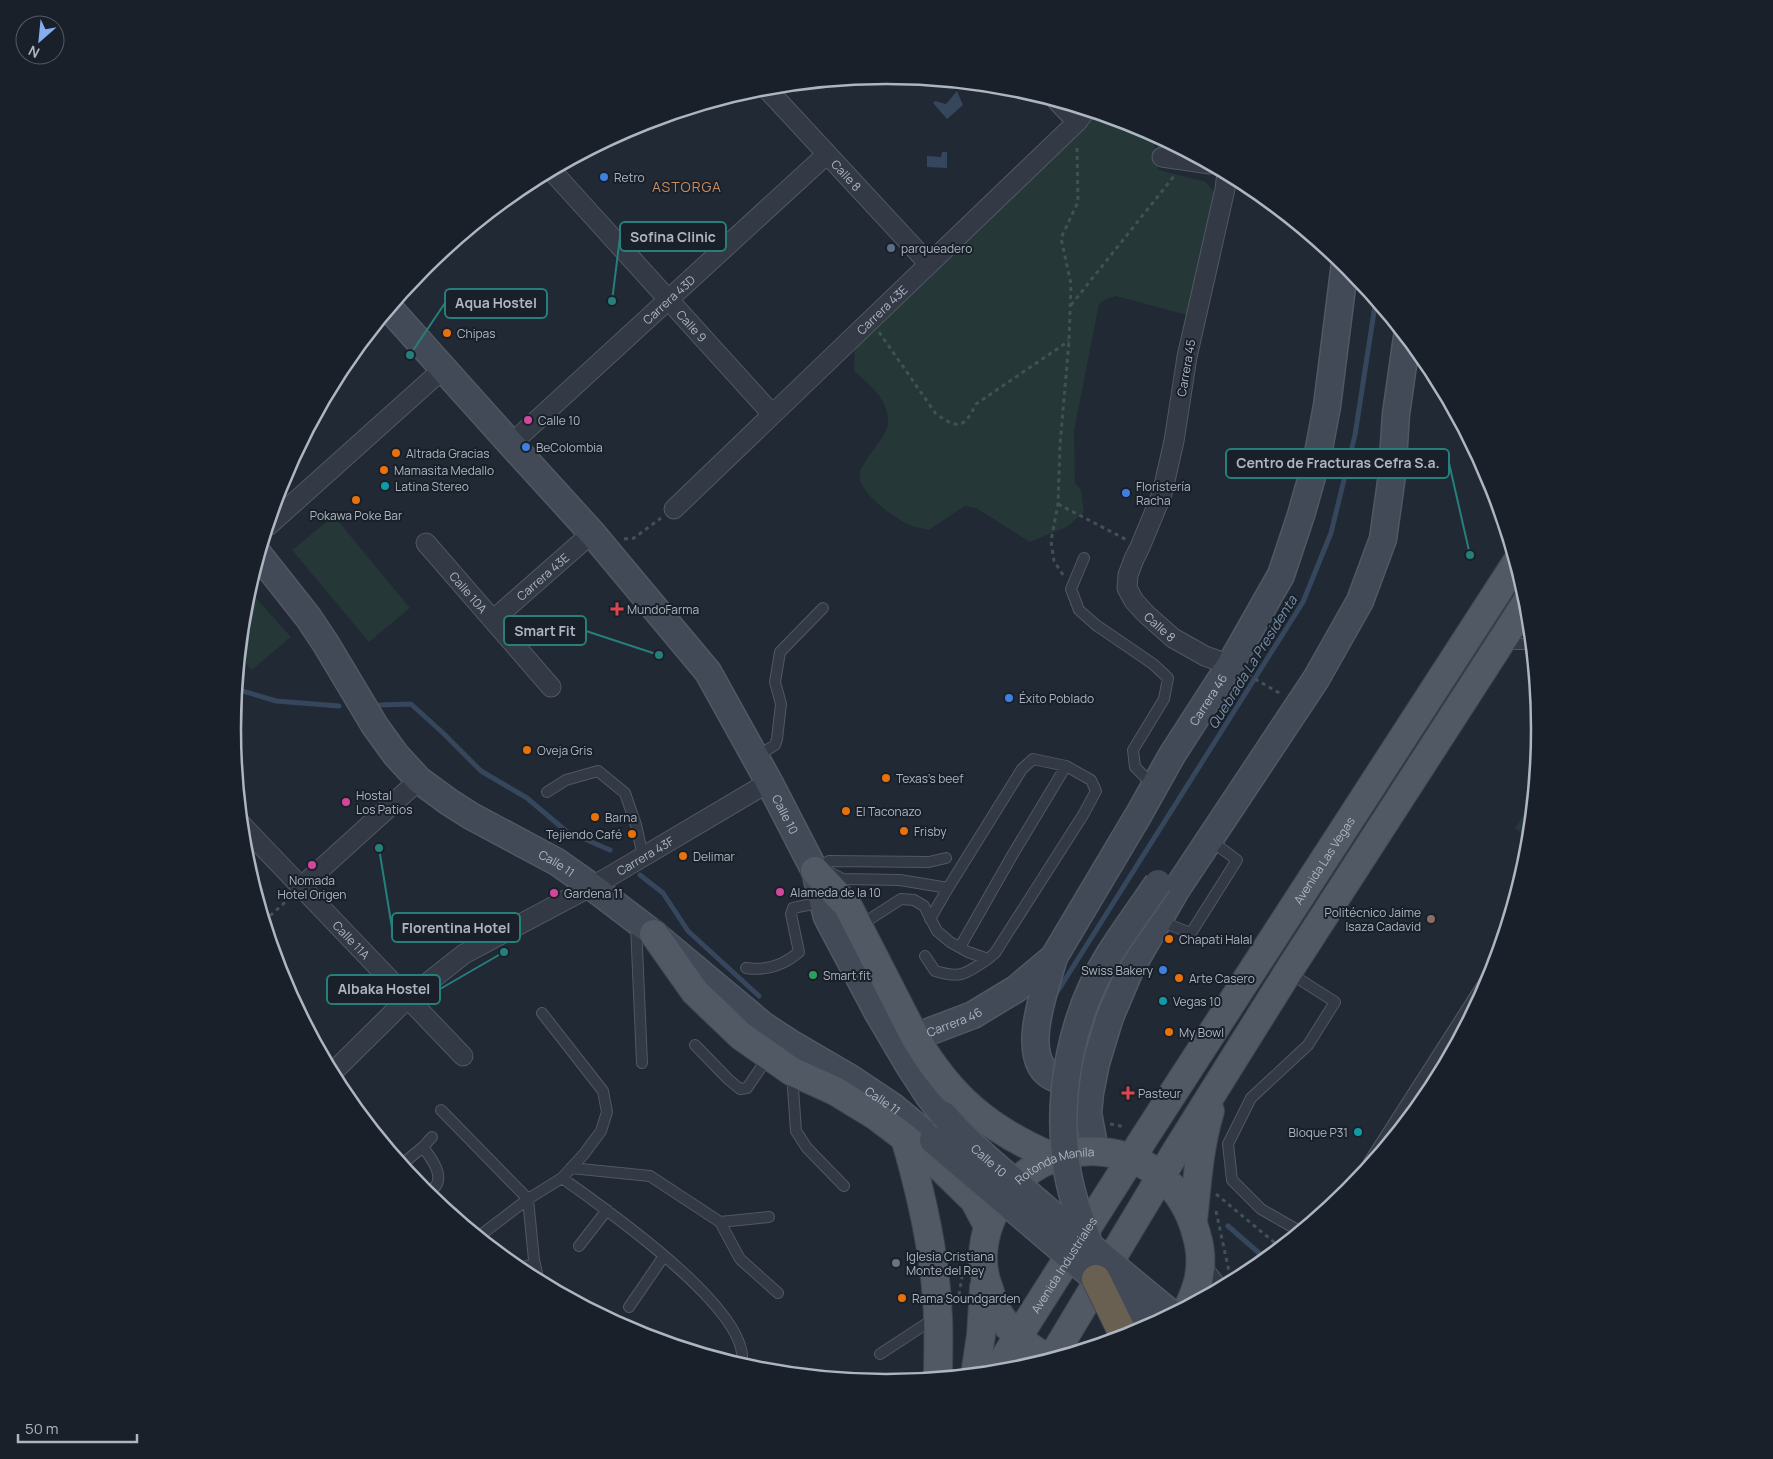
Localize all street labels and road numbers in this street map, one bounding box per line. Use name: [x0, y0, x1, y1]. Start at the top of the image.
street label: Calle 8: [828, 156, 865, 194]
street label: Carrera 43D: [639, 271, 699, 328]
street label: Carrera 43E: [853, 281, 911, 338]
street label: Calle 9: [673, 306, 711, 345]
street label: Carrera 45: [1173, 338, 1199, 398]
street label: Carrera 43E: [513, 549, 573, 604]
street label: Calle 10A: [446, 568, 492, 617]
street label: Calle 8: [1141, 608, 1180, 645]
street label: Carrera 46: [1185, 670, 1231, 729]
street label: Calle 10: [768, 791, 803, 837]
street label: Avenida Las Vegas: [1289, 813, 1358, 907]
street label: Carrera 43F: [613, 832, 677, 879]
street label: Calle 11: [536, 845, 578, 881]
street label: Calle 11A: [329, 917, 374, 963]
street label: Carrera 46: [924, 1003, 985, 1040]
street label: Calle 11: [862, 1082, 904, 1118]
street label: Calle 10: [968, 1140, 1011, 1181]
street label: Rotonda Manila: [1011, 1143, 1094, 1188]
street label: Avenida Industriales: [1027, 1213, 1101, 1316]

